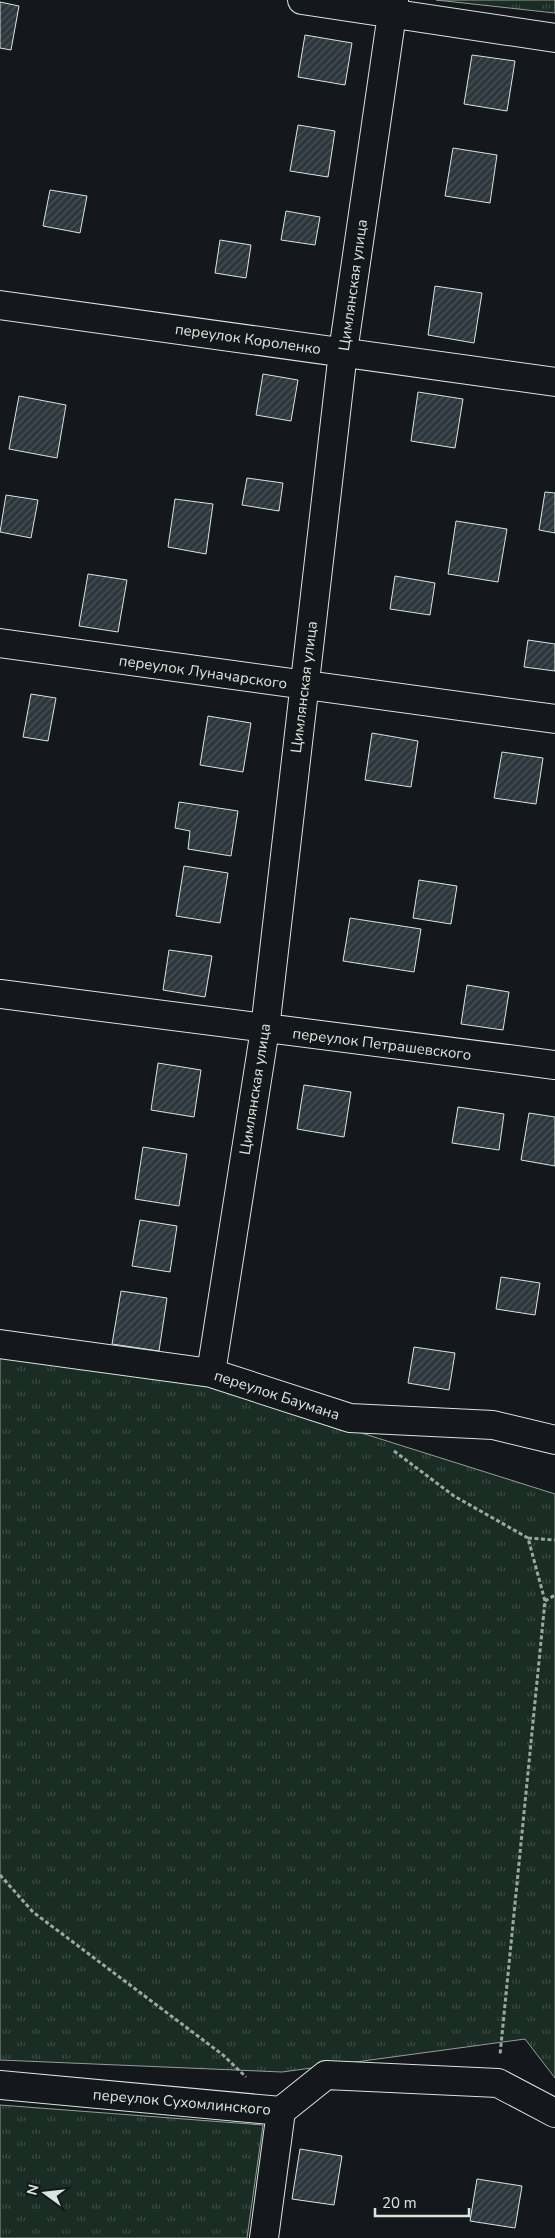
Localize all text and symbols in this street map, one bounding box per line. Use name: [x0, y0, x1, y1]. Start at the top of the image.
street label: Цимлянская улица: [334, 218, 372, 352]
street label: переулок Короленко: [174, 319, 322, 359]
street label: Цимлянская улица: [286, 620, 322, 754]
street label: переулок Луначарского: [118, 650, 288, 694]
street label: Цимлянская улица: [235, 1022, 275, 1156]
street label: переулок Петрашевского: [291, 1023, 473, 1065]
street label: переулок Баумана: [212, 1365, 342, 1425]
street label: переулок Сухомлинского: [92, 2084, 272, 2120]
north arrow: [20, 2168, 70, 2218]
text: N: [22, 2182, 43, 2197]
scale bar: [375, 2186, 469, 2218]
text: 20 m: [382, 2193, 417, 2213]

